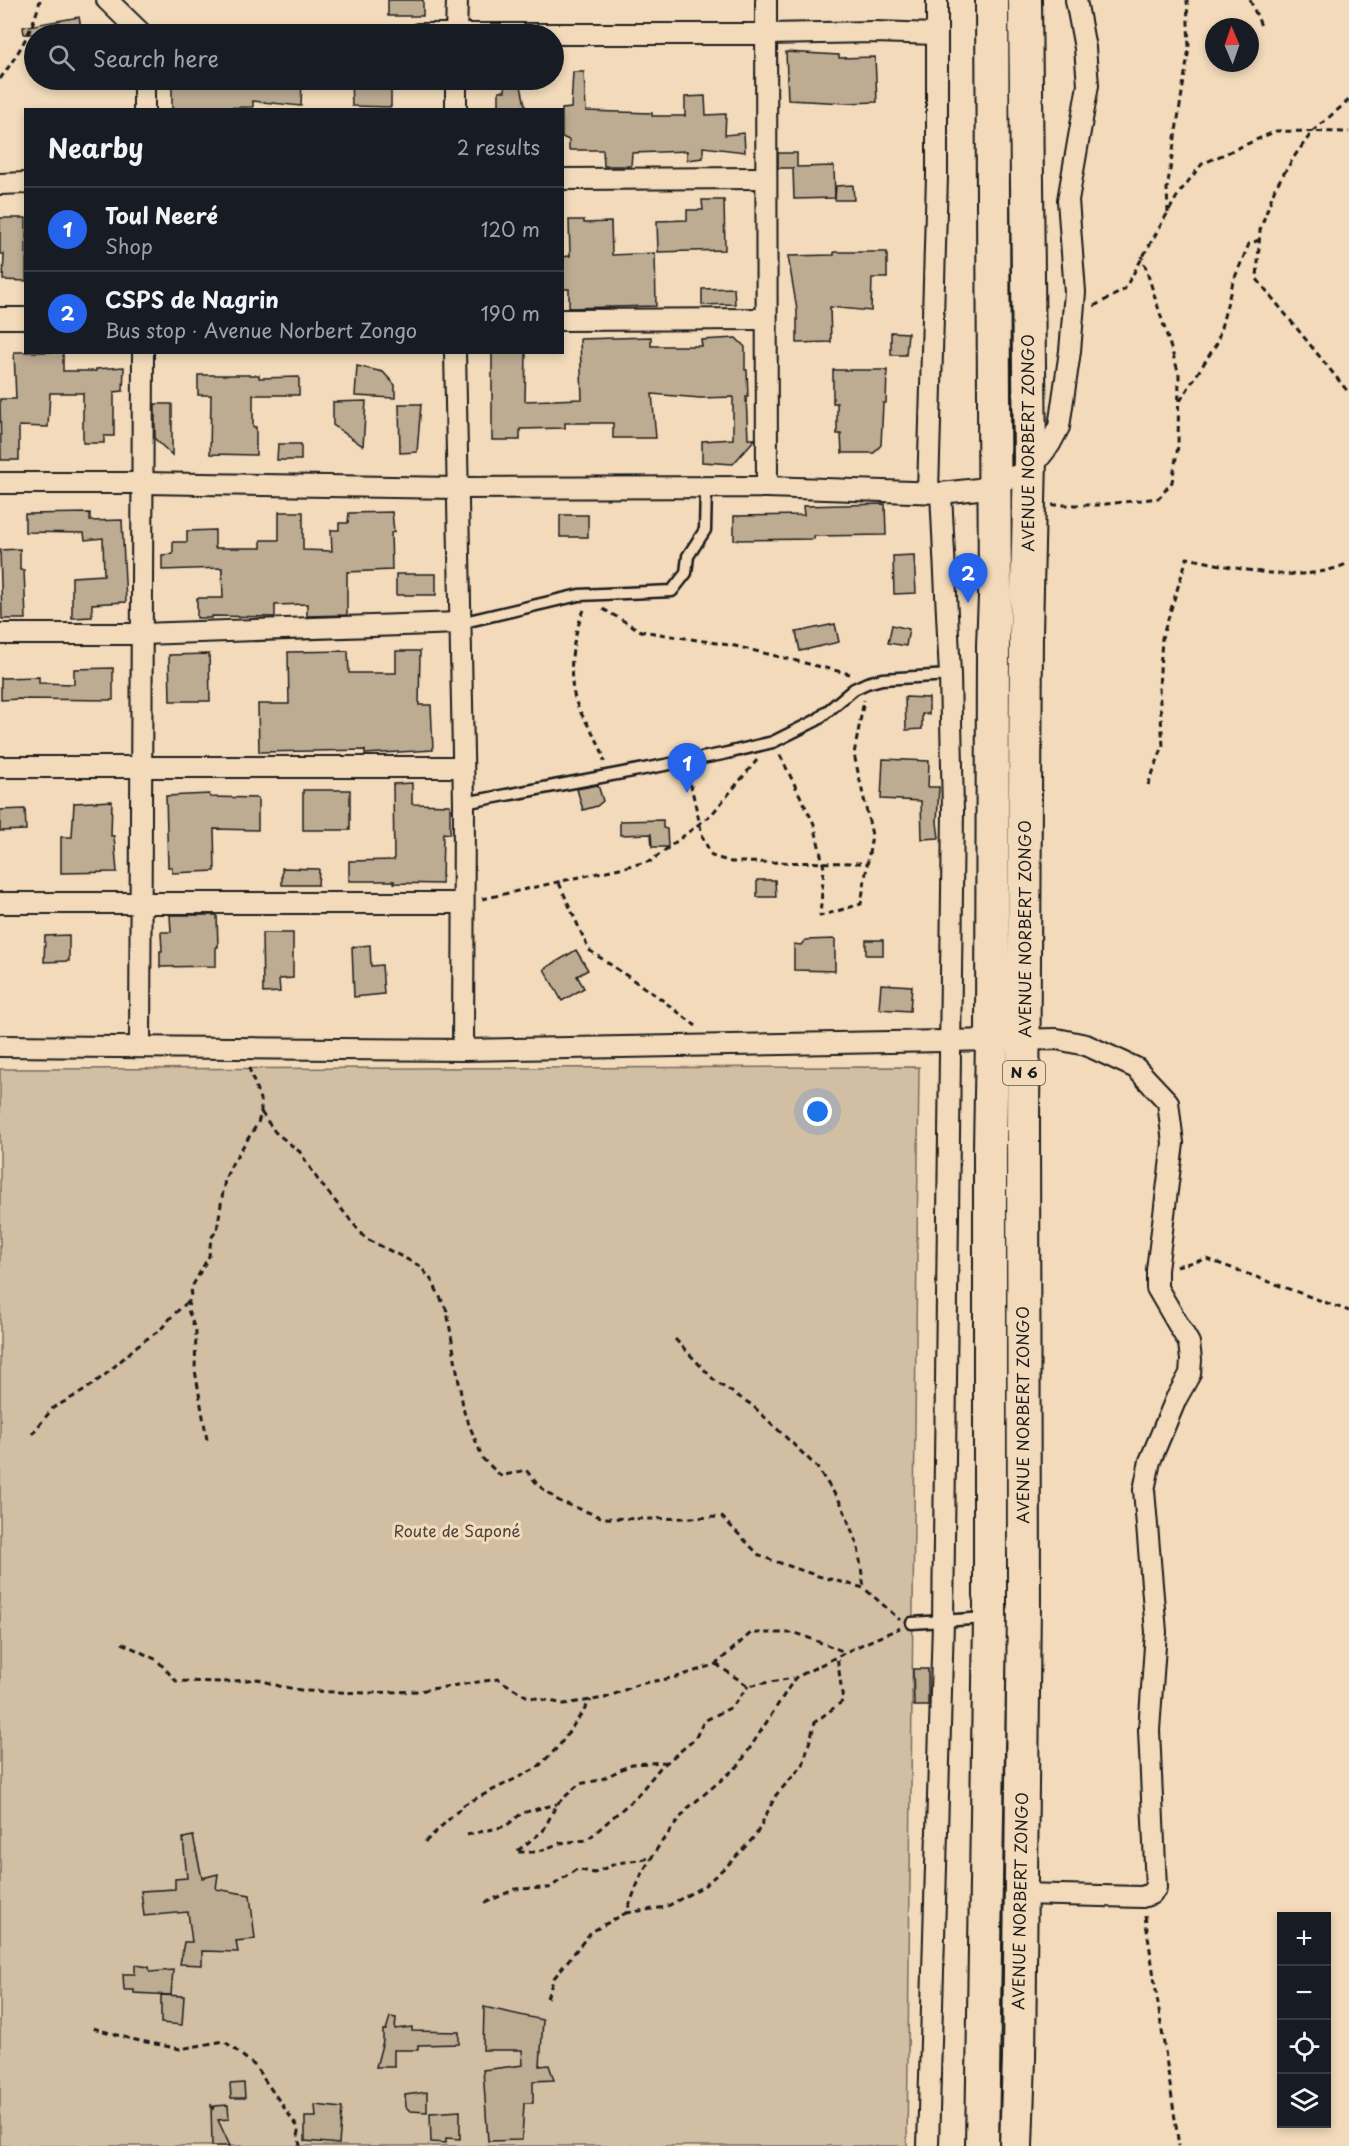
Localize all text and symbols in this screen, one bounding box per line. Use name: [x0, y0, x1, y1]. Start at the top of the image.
north arrow: [1205, 18, 1259, 72]
search box: [24, 24, 564, 90]
icon: search: [45, 41, 78, 74]
text: Search here: [93, 41, 219, 74]
text: Nearby: [48, 128, 143, 167]
text: 2 results: [457, 132, 540, 162]
text: Toul Neeré: [105, 198, 218, 231]
text: 1: [63, 214, 72, 244]
text: 120 m: [481, 214, 540, 244]
text: Shop: [105, 231, 153, 261]
text: CSPS de Nagrin: [105, 282, 279, 315]
text: 2: [60, 298, 75, 328]
text: 190 m: [481, 298, 540, 328]
text: Bus stop · Avenue Norbert Zongo: [105, 315, 417, 345]
street label: AVENUE NORBERT ZONGO: [1015, 334, 1039, 552]
pin: 2: [948, 554, 988, 603]
pin: 1: [668, 744, 706, 793]
street label: AVENUE NORBERT ZONGO: [1012, 820, 1036, 1038]
road number: N 6: [1003, 1061, 1045, 1085]
your location: [803, 1097, 832, 1126]
street label: AVENUE NORBERT ZONGO: [1010, 1306, 1034, 1524]
park label: Route de Saponé: [393, 1518, 521, 1542]
street label: AVENUE NORBERT ZONGO: [1005, 1792, 1033, 2010]
map controls: [1277, 1912, 1331, 2128]
button: +: [1277, 1912, 1331, 1966]
button: −: [1277, 1966, 1331, 2020]
button: locate: [1277, 2020, 1331, 2074]
button: layers: [1277, 2074, 1331, 2128]

